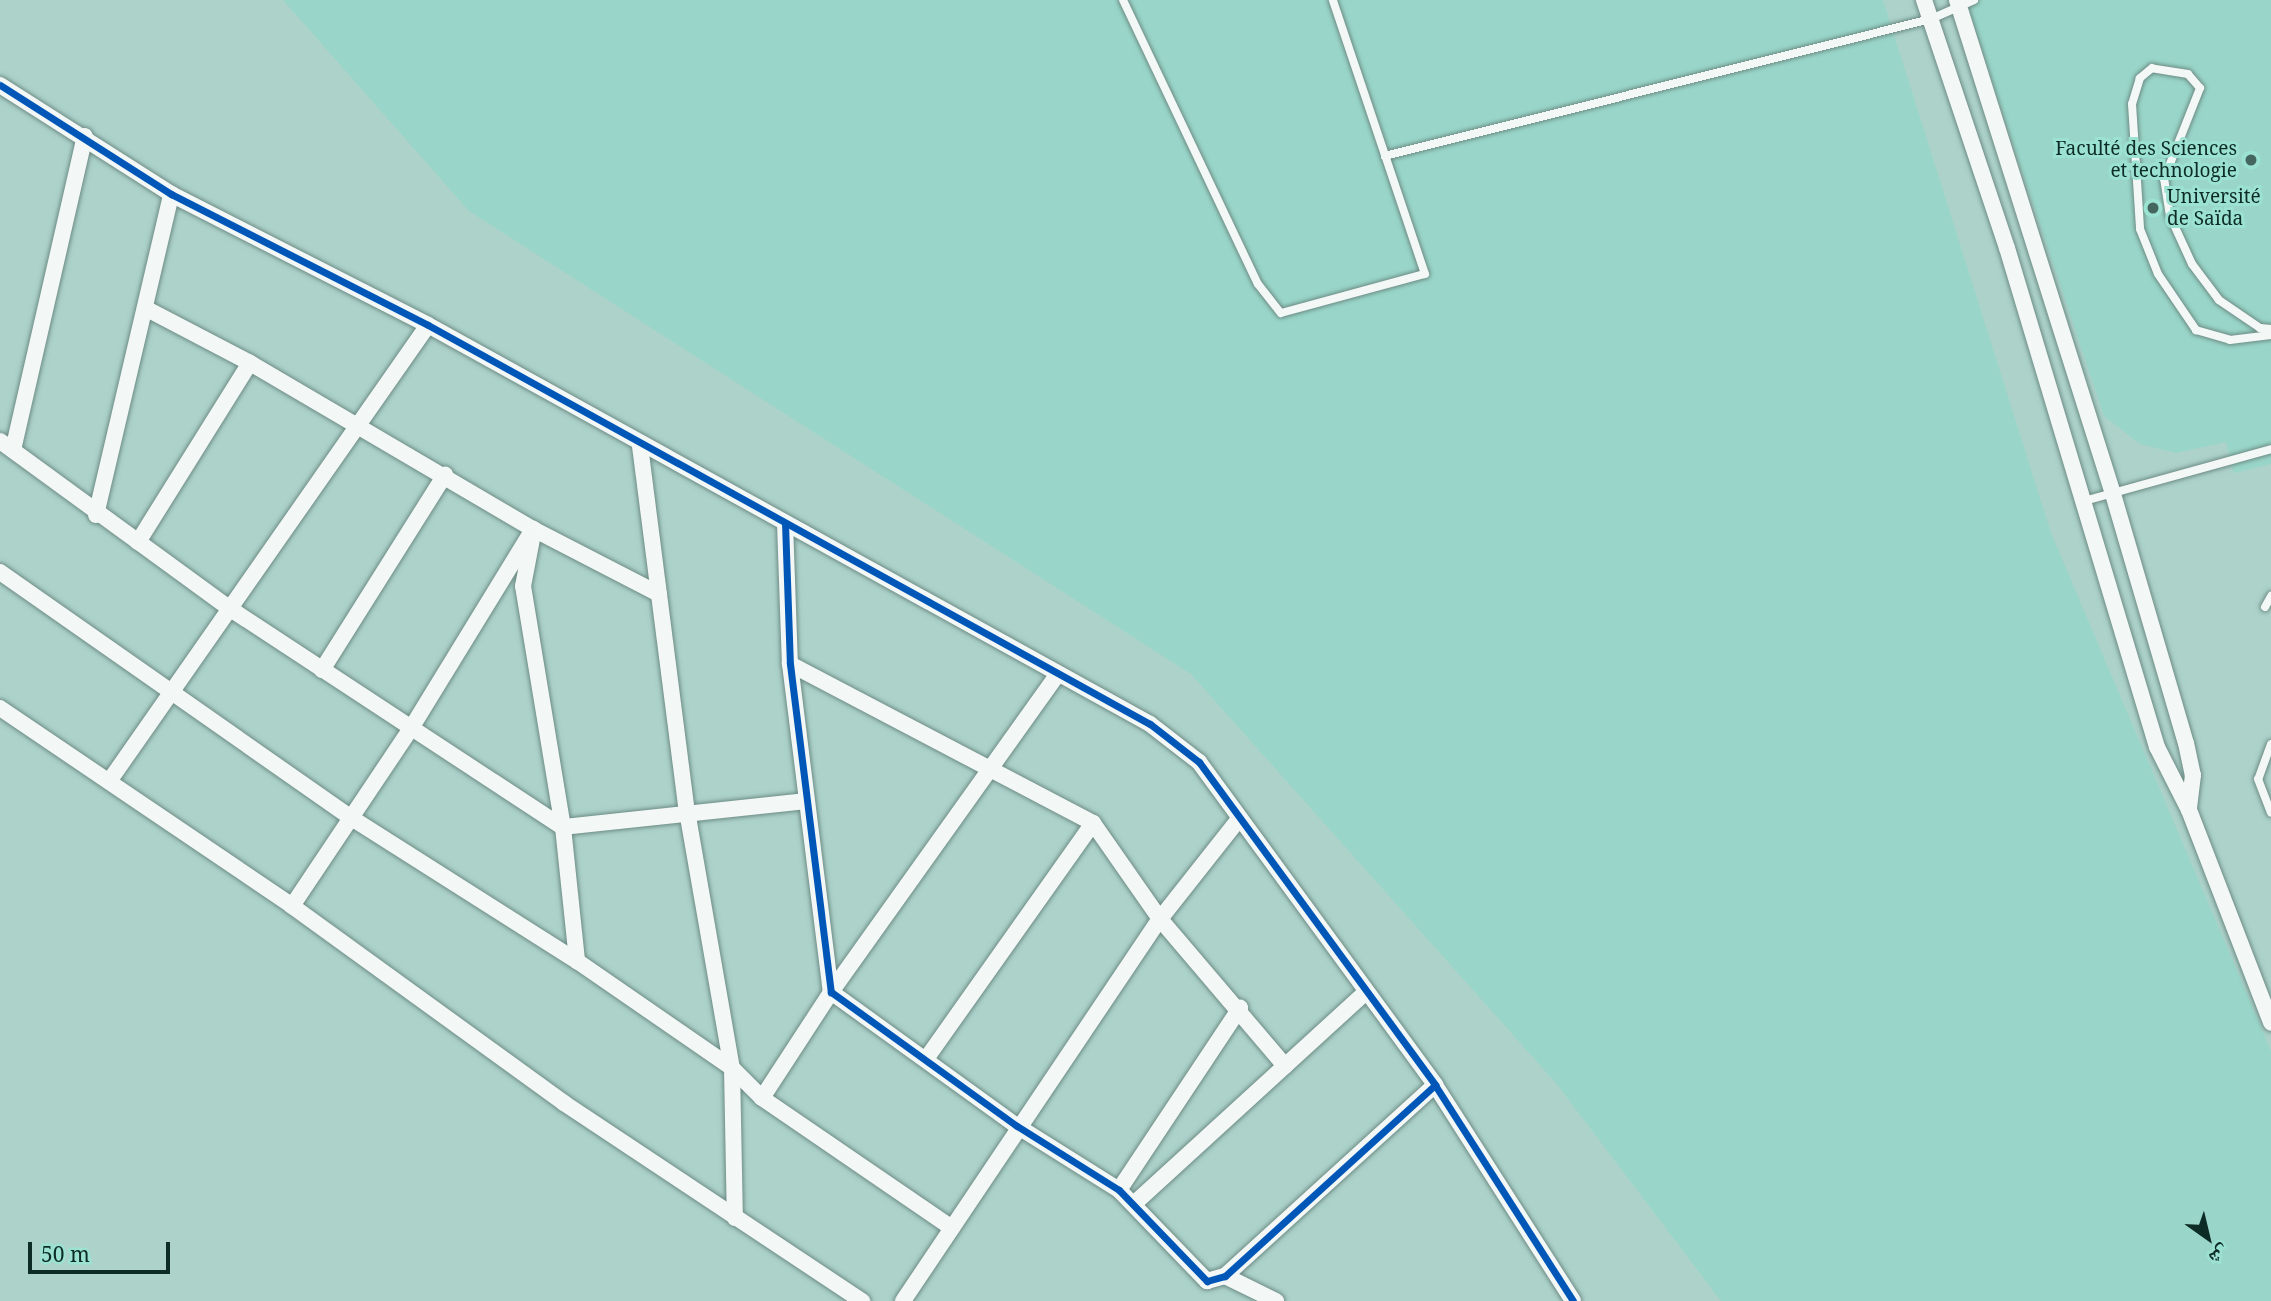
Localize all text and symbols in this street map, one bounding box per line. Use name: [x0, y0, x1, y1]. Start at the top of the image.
place label: Faculté des Sciences et technologie: [2055, 138, 2237, 182]
marker: Faculté des Sciences et technologie: [2243, 152, 2259, 168]
place label: Université de Saïda: [2167, 186, 2261, 230]
marker: Université de Saïda: [2145, 200, 2161, 216]
north arrow: [2173, 1203, 2243, 1273]
scale bar: [32, 1228, 173, 1272]
text: ش: [2204, 1239, 2235, 1272]
text: 50 m: [41, 1240, 90, 1268]

